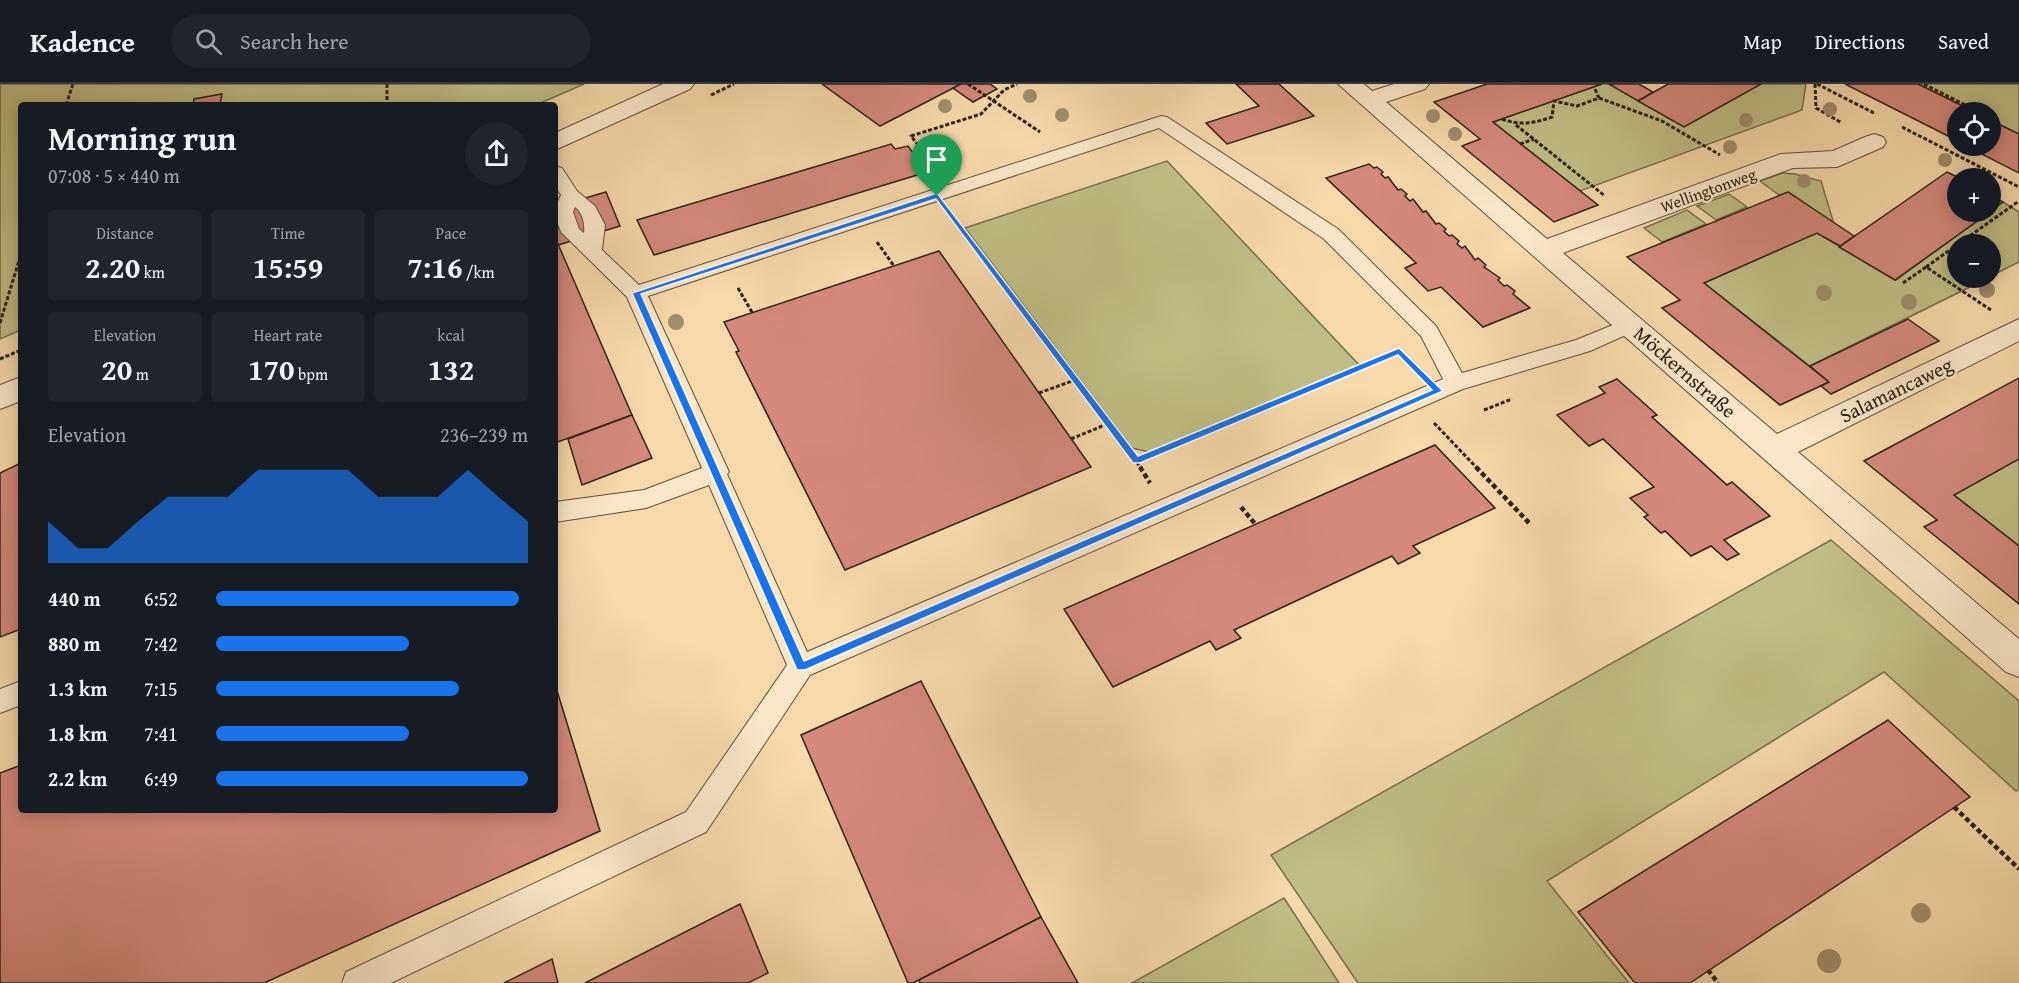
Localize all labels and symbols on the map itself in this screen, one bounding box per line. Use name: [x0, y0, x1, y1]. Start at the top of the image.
pin: [911, 134, 962, 196]
street label: Wellingtonweg: [1657, 162, 1759, 218]
street label: Möckernstraße: [1628, 319, 1743, 424]
street label: Salamancaweg: [1834, 350, 1957, 429]

